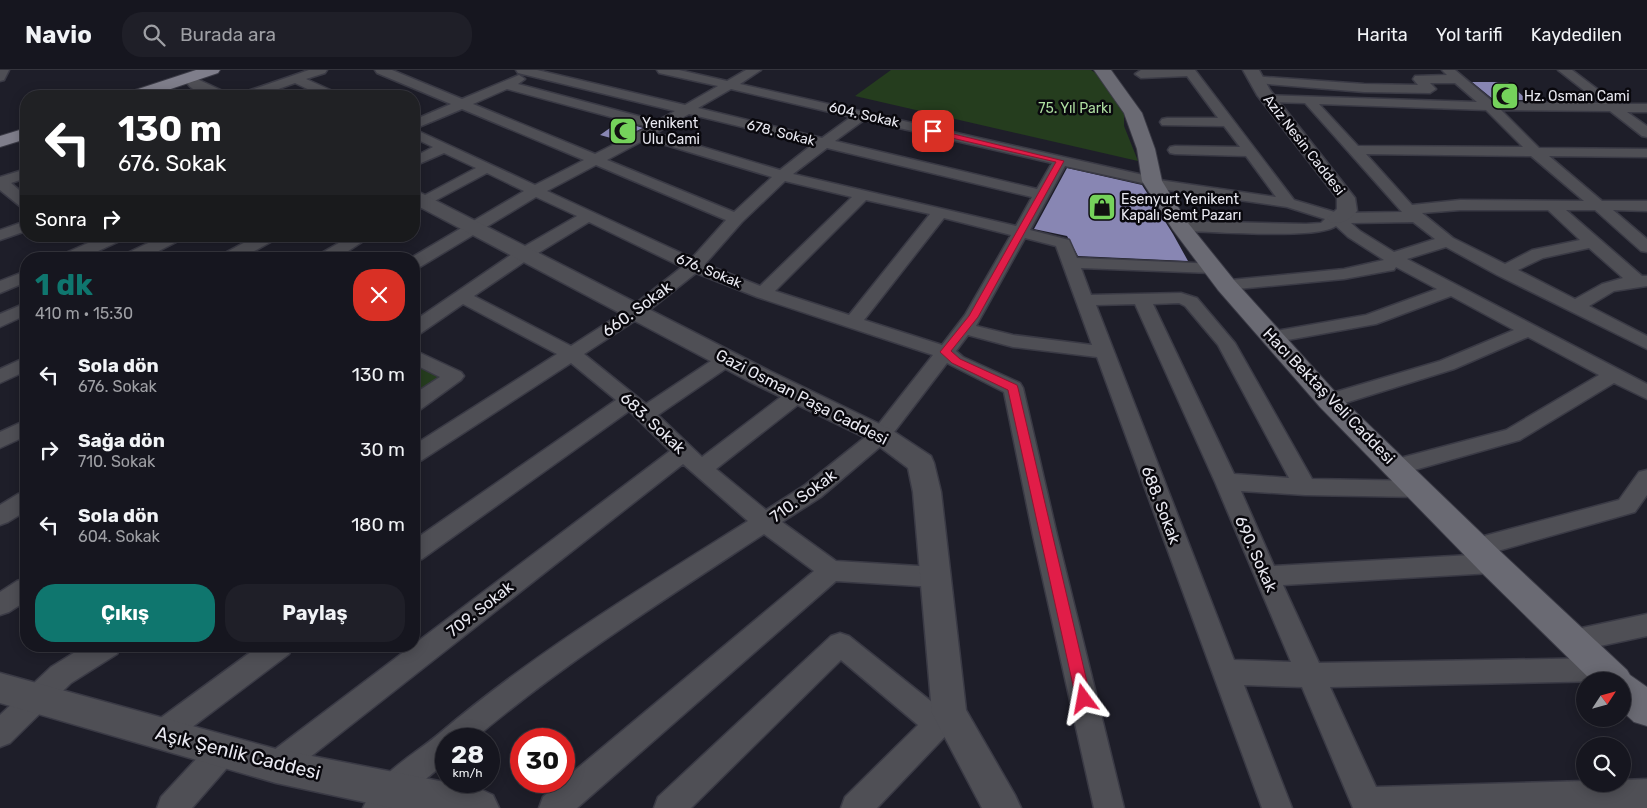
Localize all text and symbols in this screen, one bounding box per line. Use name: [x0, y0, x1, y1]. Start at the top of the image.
search box: [122, 12, 472, 57]
text: Navio: [25, 21, 92, 49]
icon: search: [140, 21, 168, 49]
text: Burada ara: [180, 23, 276, 46]
text: Harita: [1357, 24, 1408, 46]
text: Yol tarifi: [1436, 24, 1503, 46]
text: Kaydedilen: [1531, 24, 1622, 46]
mosque icon: Hz. Osman Cami: [1490, 81, 1520, 111]
place label: Hz. Osman Cami: [1524, 88, 1630, 105]
street label: Aziz Nesin Caddesi: [1260, 91, 1348, 199]
street label: 604. Sokak: [827, 99, 902, 132]
park label: 75. Yıl Parkı: [1038, 100, 1112, 117]
text: 130 m: [118, 108, 222, 150]
icon: left: [35, 110, 100, 175]
pin: [912, 110, 954, 152]
place label: Yenikent Ulu Cami: [642, 115, 700, 148]
mosque icon: Yenikent Ulu Cami: [608, 116, 638, 146]
street label: 678. Sokak: [745, 116, 818, 150]
icon: arrive: [919, 117, 947, 145]
text: 676. Sokak: [118, 150, 226, 177]
place label: Esenyurt Yenikent Kapalı Semt Pazarı: [1121, 191, 1241, 224]
shop icon: Esenyurt Yenikent Kapalı Semt Pazarı: [1087, 192, 1117, 222]
icon: right: [97, 205, 125, 233]
text: Sonra: [35, 208, 87, 231]
street label: 676. Sokak: [674, 250, 745, 292]
text: 1 dk: [35, 267, 93, 303]
button: close: [353, 269, 405, 321]
street label: 660. Sokak: [598, 277, 676, 341]
text: 410 m · 15:30: [35, 304, 133, 323]
street label: Hacı Bektaş Veli Caddesi: [1259, 324, 1399, 468]
street label: Gazi Osman Paşa Caddesi: [713, 345, 891, 449]
text: Sola dön: [78, 354, 159, 377]
icon: left: [35, 361, 63, 389]
text: 130 m: [352, 363, 405, 386]
text: 676. Sokak: [78, 377, 157, 396]
street label: 683. Sokak: [617, 388, 690, 458]
text: Sağa dön: [78, 429, 165, 452]
icon: right: [35, 436, 63, 464]
text: 30 m: [360, 438, 405, 461]
text: 710. Sokak: [78, 452, 155, 471]
street label: 688. Sokak: [1137, 463, 1185, 547]
street label: 710. Sokak: [766, 465, 840, 526]
text: Sola dön: [78, 504, 159, 527]
icon: left: [35, 511, 63, 539]
text: 180 m: [351, 513, 405, 536]
street label: 690. Sokak: [1231, 513, 1282, 596]
text: 604. Sokak: [78, 527, 160, 546]
street label: 709. Sokak: [443, 577, 518, 641]
button: Çıkış: [35, 584, 215, 642]
button: Paylaş: [225, 584, 405, 642]
position arrow: [1057, 672, 1109, 724]
north arrow: [1576, 672, 1631, 728]
map controls: [1576, 672, 1631, 792]
street label: Aşık Şenlik Caddesi: [153, 721, 323, 785]
speed limit sign: 30: [510, 728, 575, 793]
button: search: [1576, 737, 1631, 792]
text: 28: [451, 740, 484, 769]
text: km/h: [453, 766, 482, 780]

